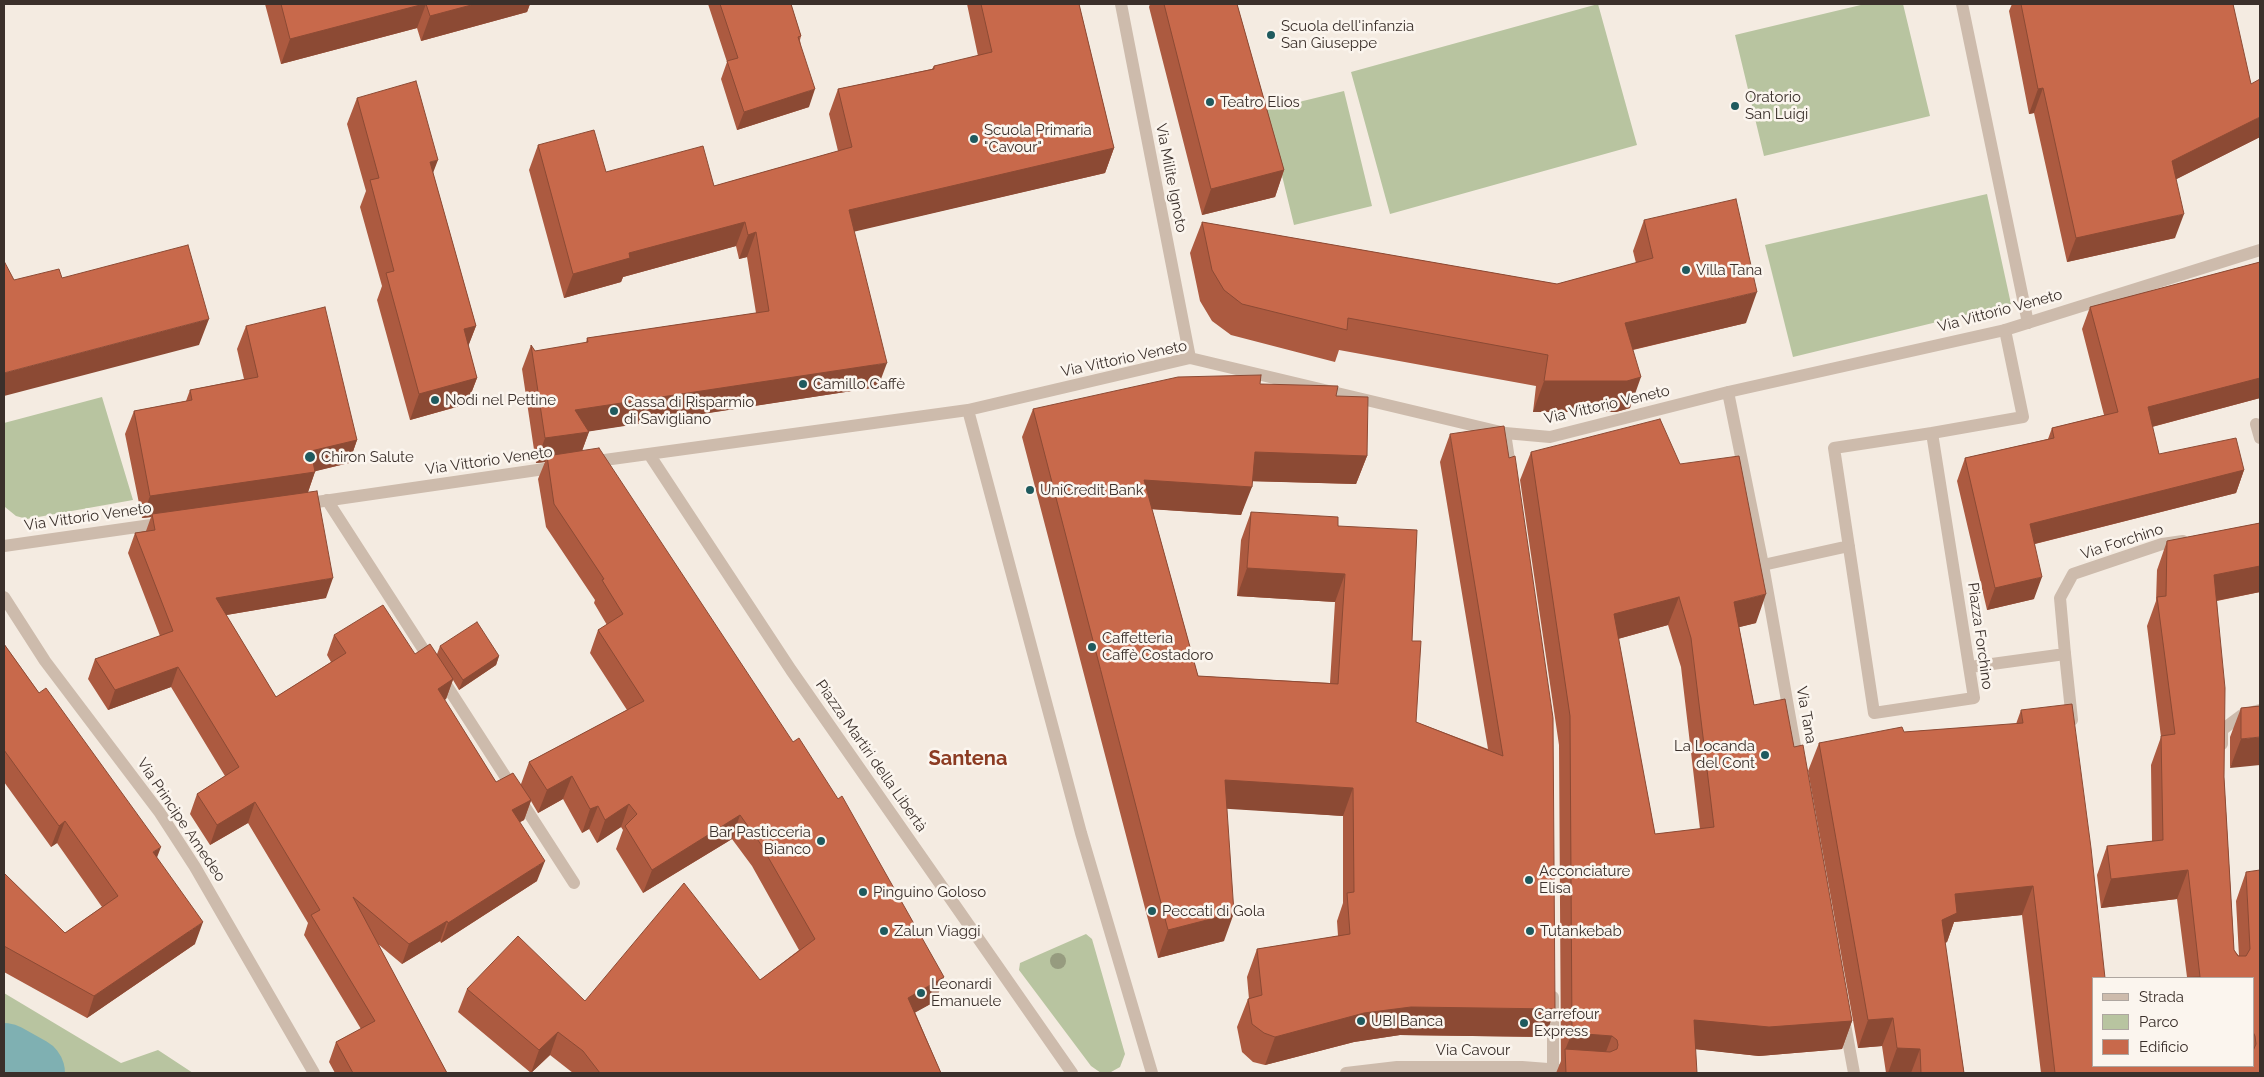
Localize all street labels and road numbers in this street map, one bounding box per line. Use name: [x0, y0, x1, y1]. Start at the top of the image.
street label: Via Milite Ignoto: [1152, 122, 1190, 234]
street label: Via Vittorio Veneto: [1936, 286, 2064, 336]
street label: Via Vittorio Veneto: [1059, 337, 1189, 381]
street label: Via Vittorio Veneto: [1542, 382, 1672, 428]
street label: Via Vittorio Veneto: [424, 443, 554, 479]
street label: Via Vittorio Veneto: [23, 499, 153, 535]
street label: Via Forchino: [2078, 520, 2166, 564]
street label: Piazza Forchino: [1964, 581, 1996, 691]
street label: Piazza Martiri della Libertà: [812, 676, 930, 836]
street label: Via Tana: [1792, 685, 1820, 745]
street label: Via Principe Amedeo: [133, 755, 229, 885]
street label: Via Cavour: [1436, 1041, 1510, 1059]

